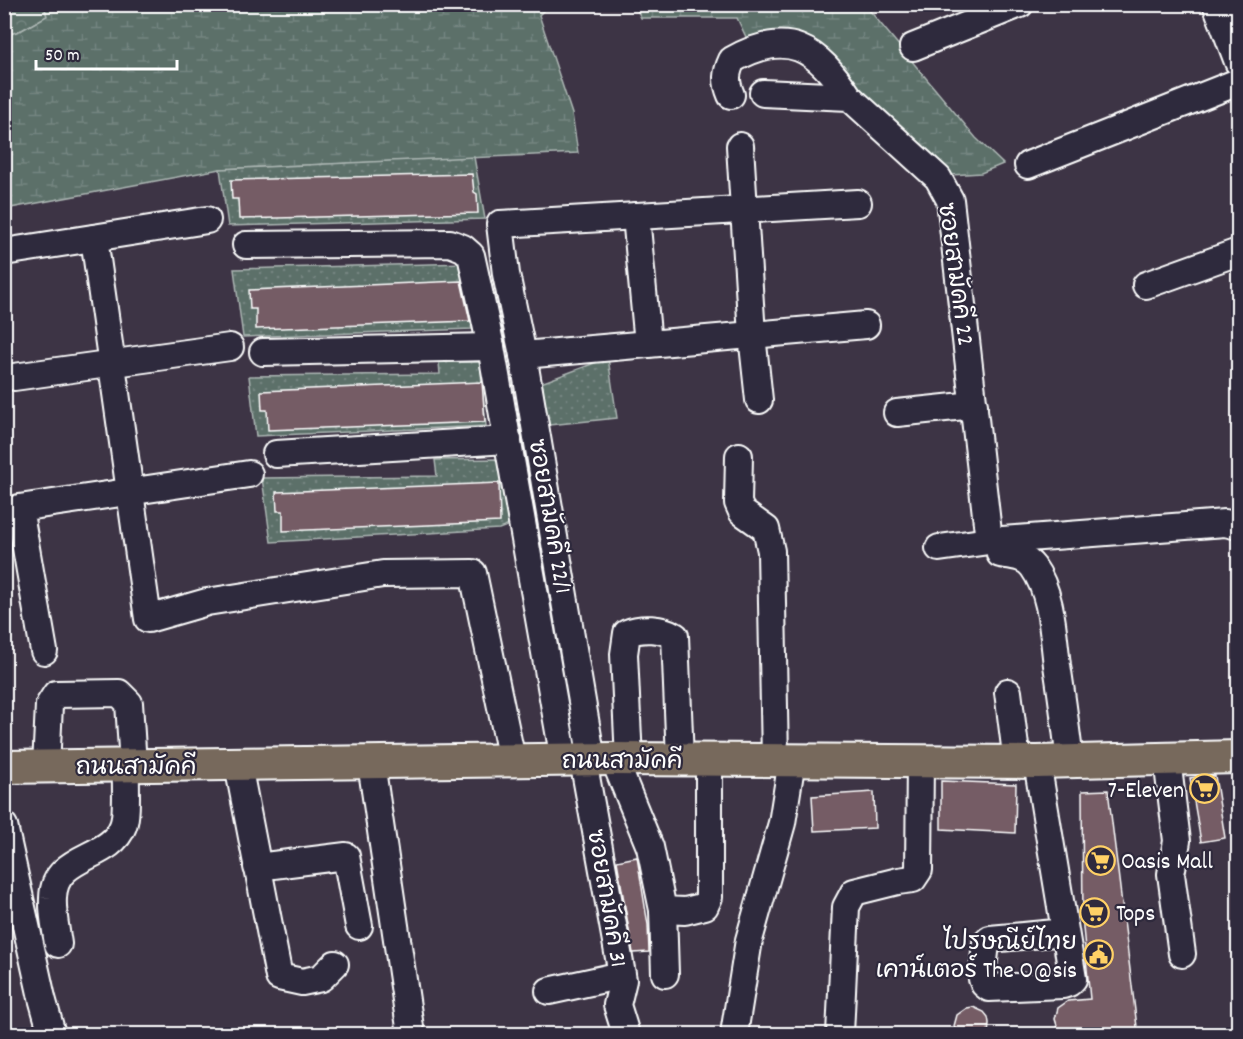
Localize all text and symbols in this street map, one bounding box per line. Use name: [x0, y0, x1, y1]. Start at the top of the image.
scale bar: [36, 33, 177, 71]
text: 50 m: [45, 44, 80, 69]
street label: ซอยสามัคคี 22: [927, 201, 982, 348]
street label: ซอยสามัคคี 22/1: [518, 436, 579, 596]
street label: ถนนสามัคคี: [562, 745, 682, 780]
street label: ถนนสามัคคี: [76, 751, 196, 786]
supermarket icon: 7-Eleven: [1189, 773, 1221, 805]
place label: 7-Eleven: [1108, 775, 1184, 809]
street label: ซอยสามัคคี 31: [576, 827, 635, 970]
supermarket icon: Oasis Mall: [1084, 844, 1116, 876]
place label: Oasis Mall: [1121, 846, 1213, 880]
supermarket icon: Tops: [1079, 896, 1111, 928]
place label: Tops: [1116, 898, 1155, 932]
place label: ไปรษณีย์ไทย เคาน์เตอร์ The O@sis: [875, 925, 1077, 989]
public building icon: ไปรษณีย์ไทย เคาน์เตอร์ The O@sis: [1082, 939, 1114, 971]

